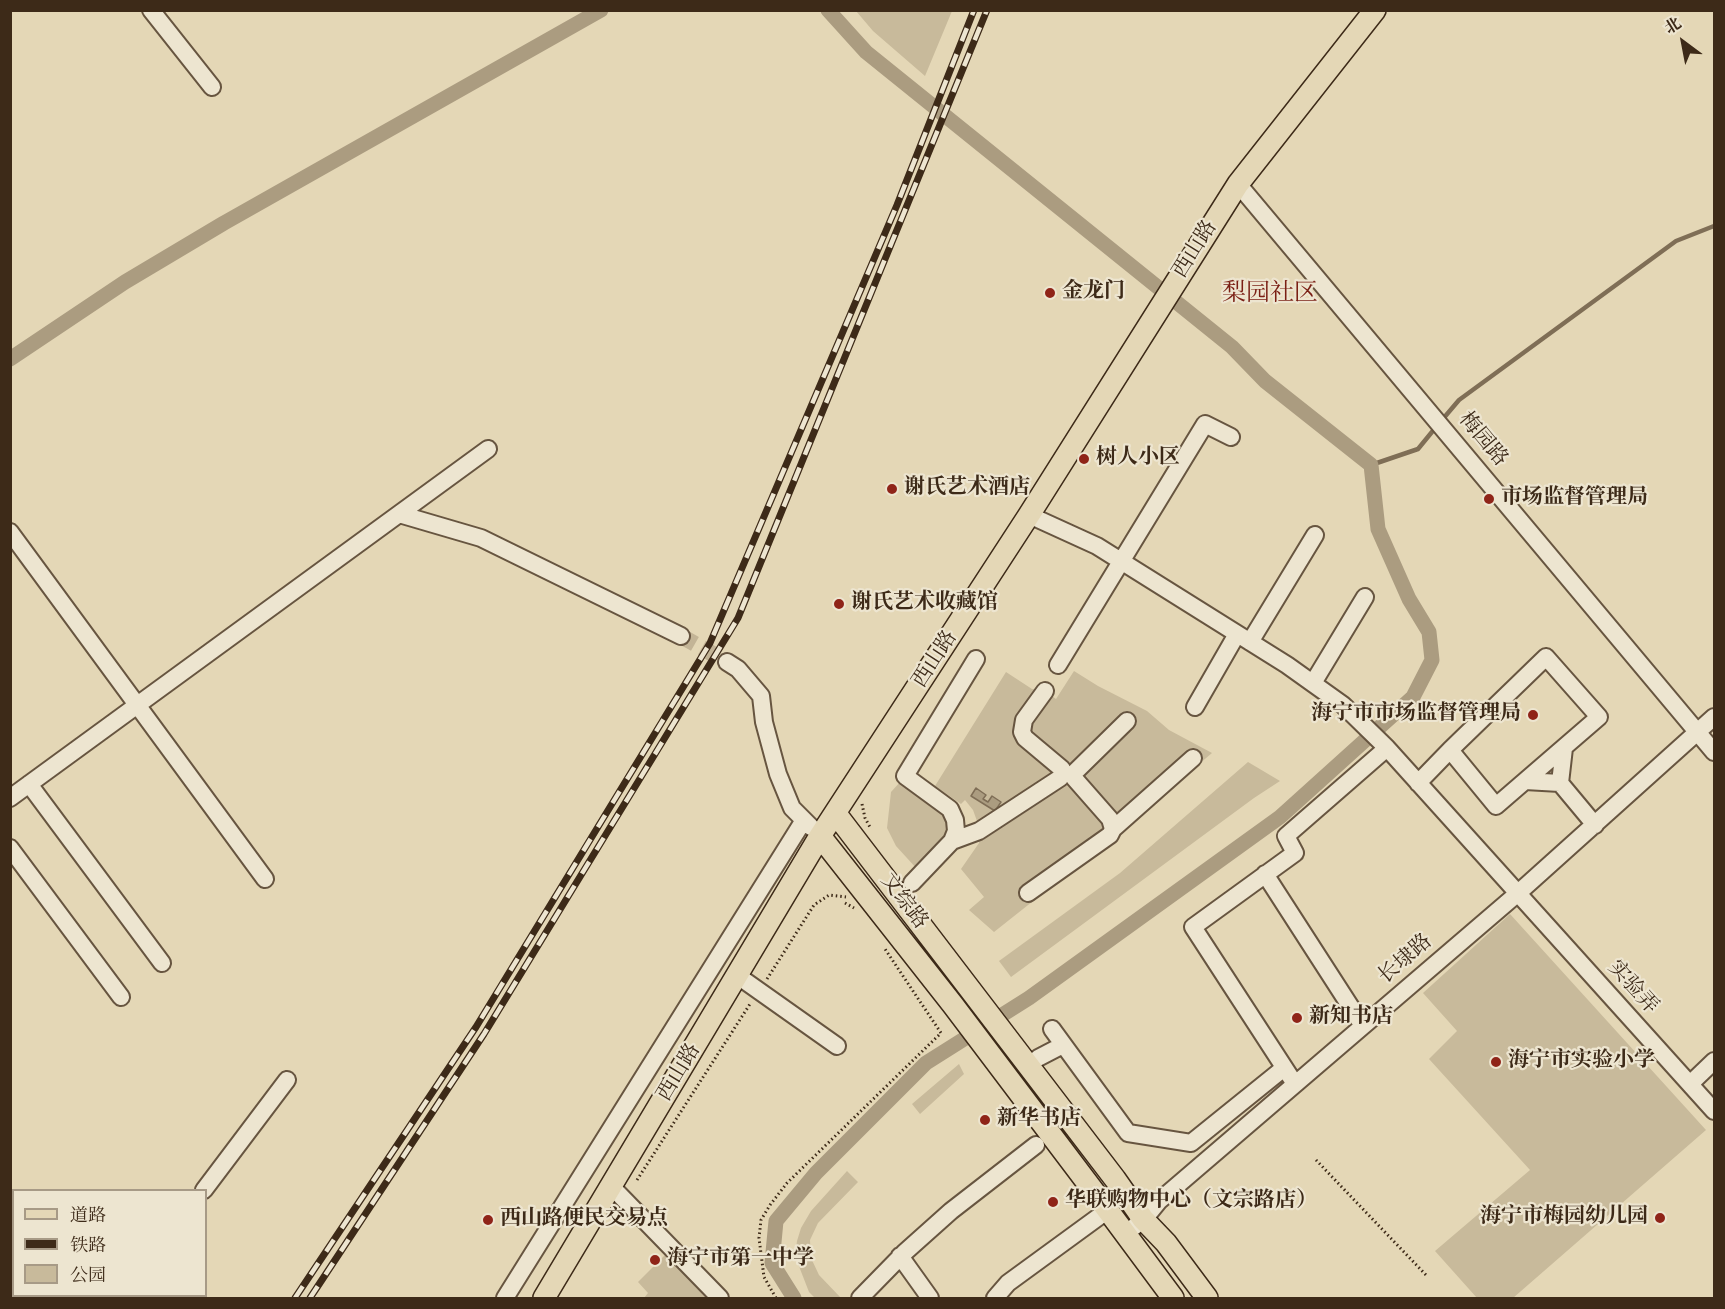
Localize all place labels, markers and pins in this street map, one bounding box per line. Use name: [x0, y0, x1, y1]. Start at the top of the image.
place label: 金龙门: [1062, 280, 1125, 306]
marker: 金龙门: [1043, 286, 1057, 300]
place label: 树人小区: [1096, 446, 1180, 472]
marker: 树人小区: [1077, 452, 1091, 466]
place label: 谢氏艺术酒店: [904, 476, 1030, 502]
marker: 谢氏艺术酒店: [885, 482, 899, 496]
place label: 市场监督管理局: [1501, 486, 1648, 512]
marker: 市场监督管理局: [1482, 492, 1496, 506]
place label: 谢氏艺术收藏馆: [851, 591, 998, 617]
marker: 谢氏艺术收藏馆: [832, 597, 846, 611]
place label: 海宁市市场监督管理局: [1311, 702, 1521, 728]
marker: 海宁市市场监督管理局: [1526, 708, 1540, 722]
place label: 新知书店: [1309, 1005, 1393, 1031]
marker: 新知书店: [1290, 1011, 1304, 1025]
place label: 海宁市实验小学: [1508, 1049, 1655, 1075]
marker: 海宁市实验小学: [1489, 1055, 1503, 1069]
place label: 新华书店: [997, 1107, 1081, 1133]
marker: 新华书店: [978, 1113, 992, 1127]
place label: 华联购物中心（文宗路店）: [1065, 1189, 1317, 1215]
marker: 华联购物中心（文宗路店）: [1046, 1195, 1060, 1209]
place label: 海宁市梅园幼儿园: [1480, 1205, 1648, 1231]
place label: 西山路便民交易点: [500, 1207, 668, 1233]
marker: 海宁市梅园幼儿园: [1653, 1211, 1667, 1225]
marker: 西山路便民交易点: [481, 1213, 495, 1227]
place label: 海宁市第一中学: [667, 1247, 814, 1273]
marker: 海宁市第一中学: [648, 1253, 662, 1267]

